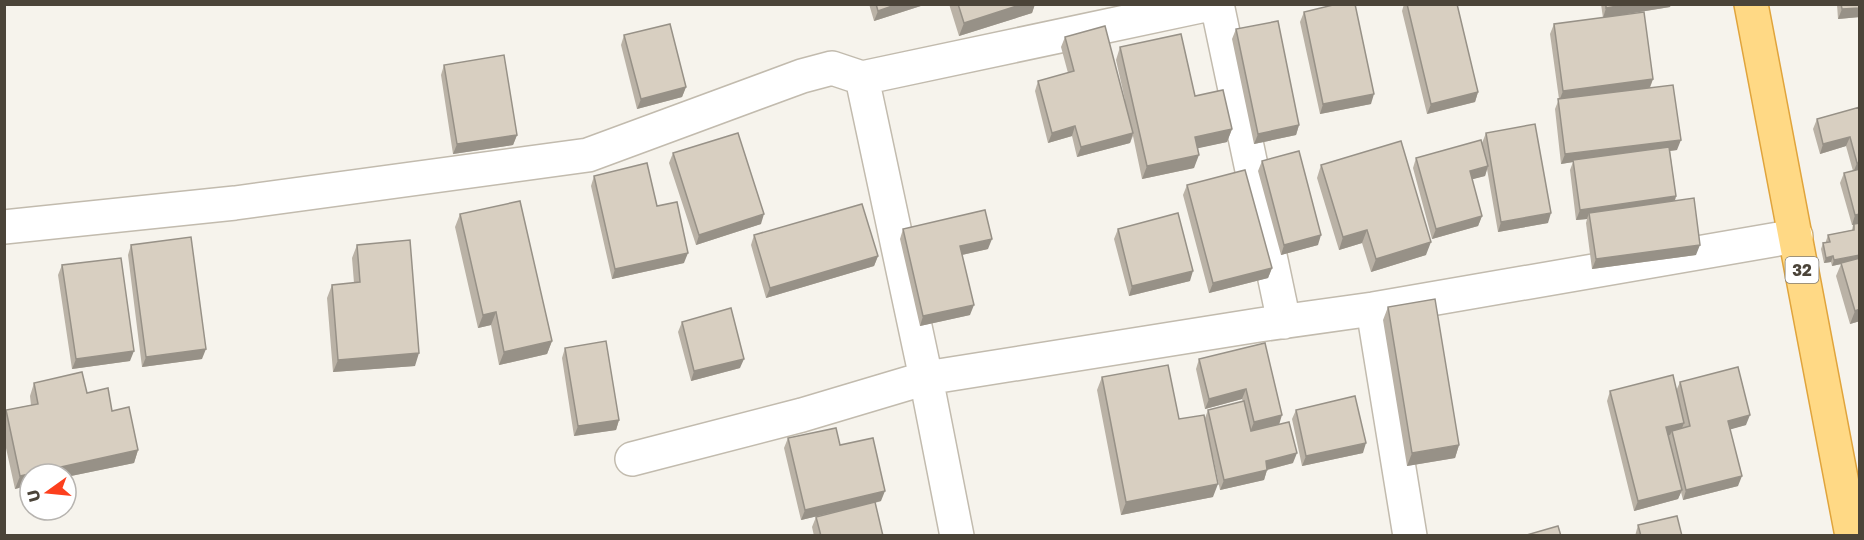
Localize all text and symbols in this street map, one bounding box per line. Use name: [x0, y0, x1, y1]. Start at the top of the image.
road number: 32: [1786, 257, 1818, 283]
north arrow: [18, 462, 78, 522]
text: U: [22, 488, 45, 504]

